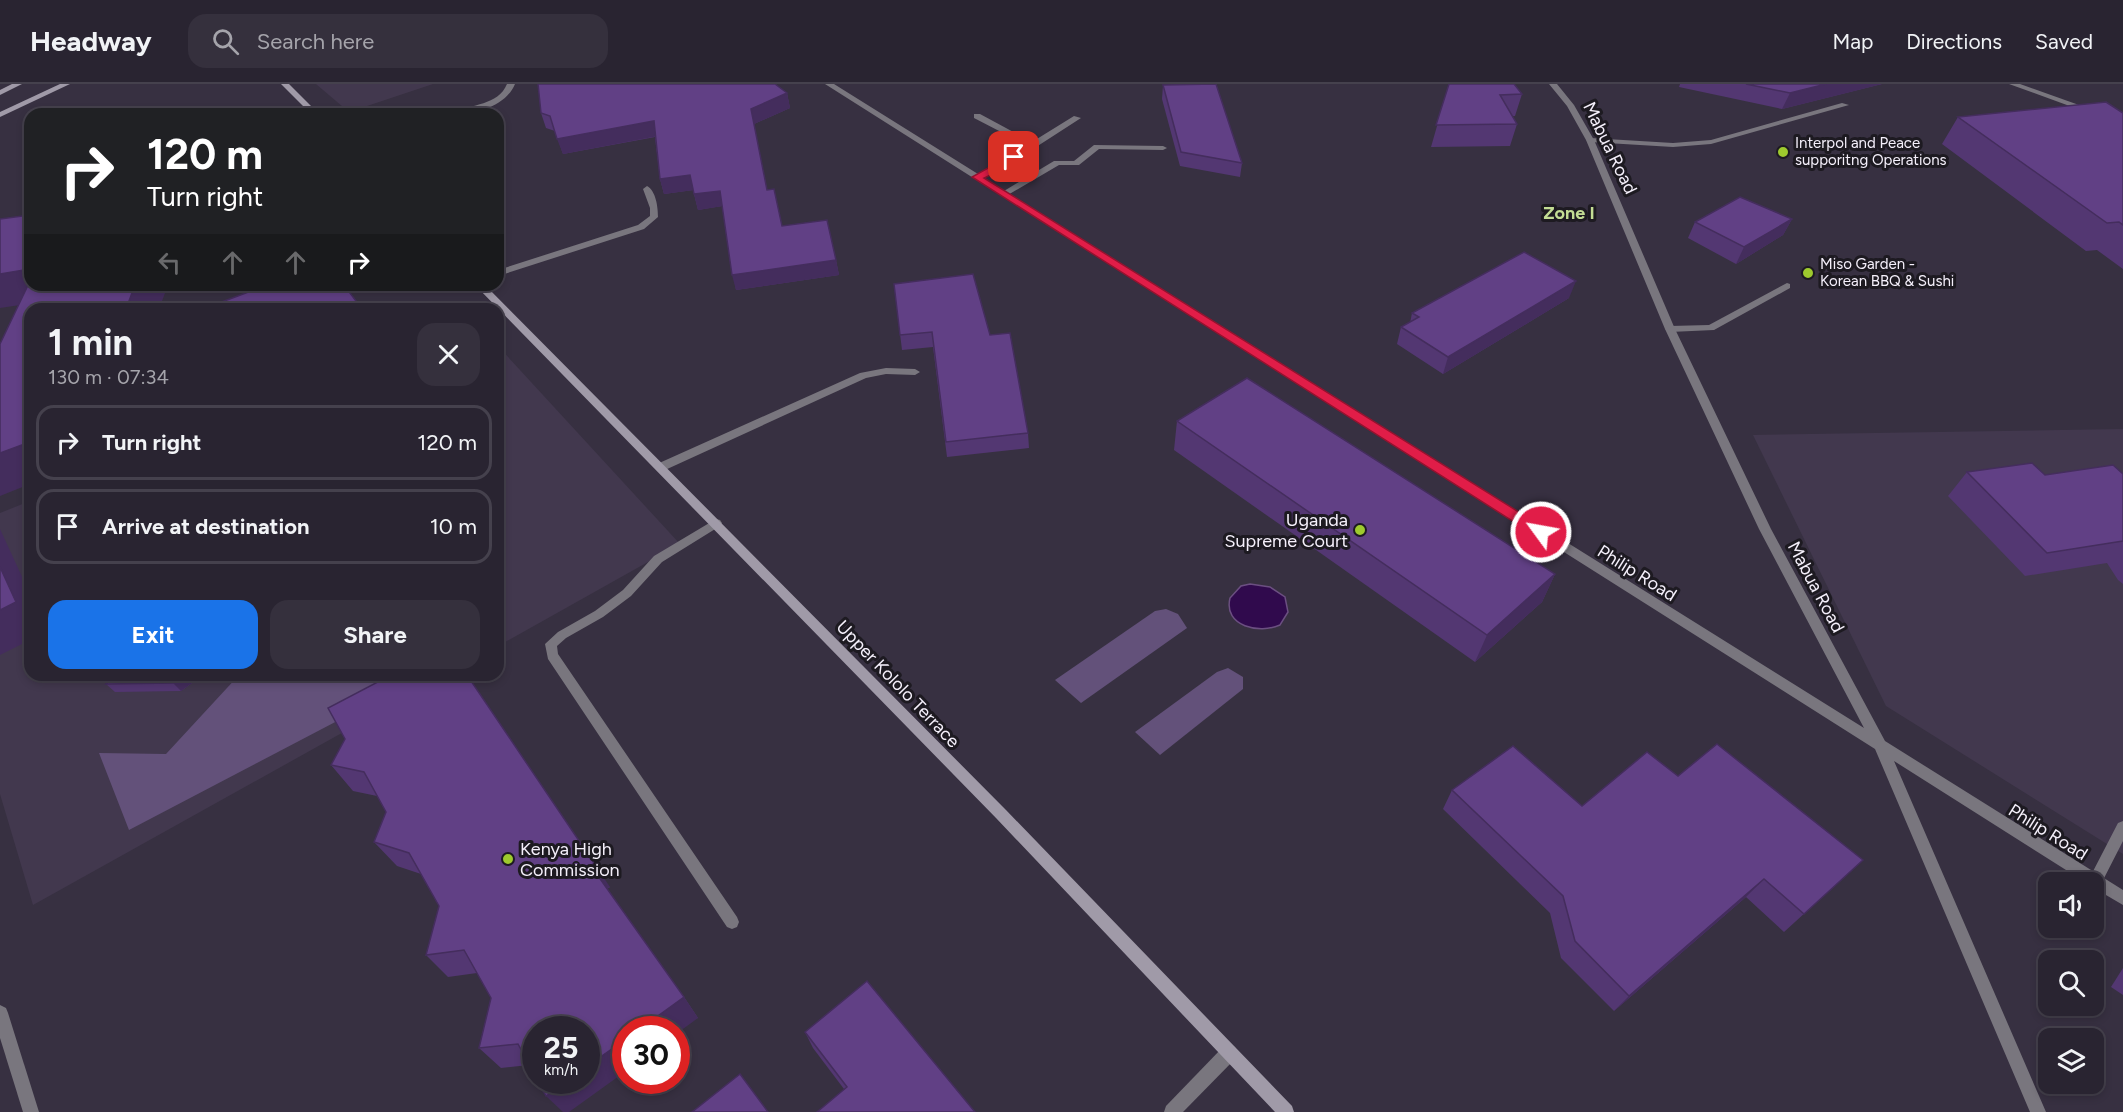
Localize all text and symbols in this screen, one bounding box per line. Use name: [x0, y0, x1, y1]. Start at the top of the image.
search box: [188, 14, 608, 68]
text: Headway: [30, 24, 152, 58]
icon: search: [209, 25, 242, 58]
text: Search here: [257, 28, 374, 55]
text: Map: [1832, 29, 1873, 54]
text: Directions: [1906, 29, 2002, 54]
text: Saved: [2035, 29, 2093, 54]
street label: Mabua Road: [1578, 98, 1642, 198]
text: 120 m: [147, 129, 263, 180]
pin: [988, 131, 1039, 182]
icon: right: [48, 132, 126, 210]
place label: Interpol and Peace supporitng Operations: [1795, 134, 1947, 169]
icon: arrive: [997, 140, 1030, 173]
marker: Interpol and Peace supporitng Operations: [1776, 145, 1790, 159]
text: Turn right: [147, 180, 263, 213]
district label: Zone I: [1543, 202, 1595, 224]
icon: left: [153, 246, 186, 279]
icon: ahead: [216, 246, 249, 279]
icon: ahead: [279, 246, 312, 279]
icon: right: [342, 246, 375, 279]
place label: Miso Garden - Korean BBQ & Sushi: [1820, 255, 1954, 290]
marker: Miso Garden - Korean BBQ & Sushi: [1801, 266, 1815, 280]
text: 1 min: [48, 321, 133, 364]
button: close: [417, 323, 480, 386]
text: 130 m · 07:34: [48, 365, 169, 389]
icon: right: [51, 426, 84, 459]
text: Turn right: [102, 429, 201, 456]
text: 120 m: [417, 429, 477, 456]
position arrow: [1509, 500, 1573, 564]
place label: Uganda Supreme Court: [1224, 509, 1348, 552]
icon: arrive: [51, 510, 84, 543]
text: Arrive at destination: [102, 513, 310, 540]
text: 10 m: [430, 513, 477, 540]
marker: Uganda Supreme Court: [1353, 523, 1367, 537]
street label: Mabua Road: [1783, 538, 1849, 636]
street label: Philip Road: [1593, 540, 1681, 606]
button: Exit: [48, 600, 258, 669]
button: Share: [270, 600, 480, 669]
street label: Upper Kololo Terrace: [832, 616, 965, 752]
street label: Philip Road: [2004, 799, 2092, 865]
place label: Kenya High Commission: [520, 838, 620, 881]
marker: Kenya High Commission: [501, 852, 515, 866]
map controls: [2038, 872, 2104, 1094]
button: sound: [2038, 872, 2104, 938]
button: search: [2038, 950, 2104, 1016]
speed limit sign: 30: [612, 1016, 690, 1094]
button: layers: [2038, 1028, 2104, 1094]
text: 25: [544, 1029, 578, 1066]
text: km/h: [544, 1061, 578, 1079]

